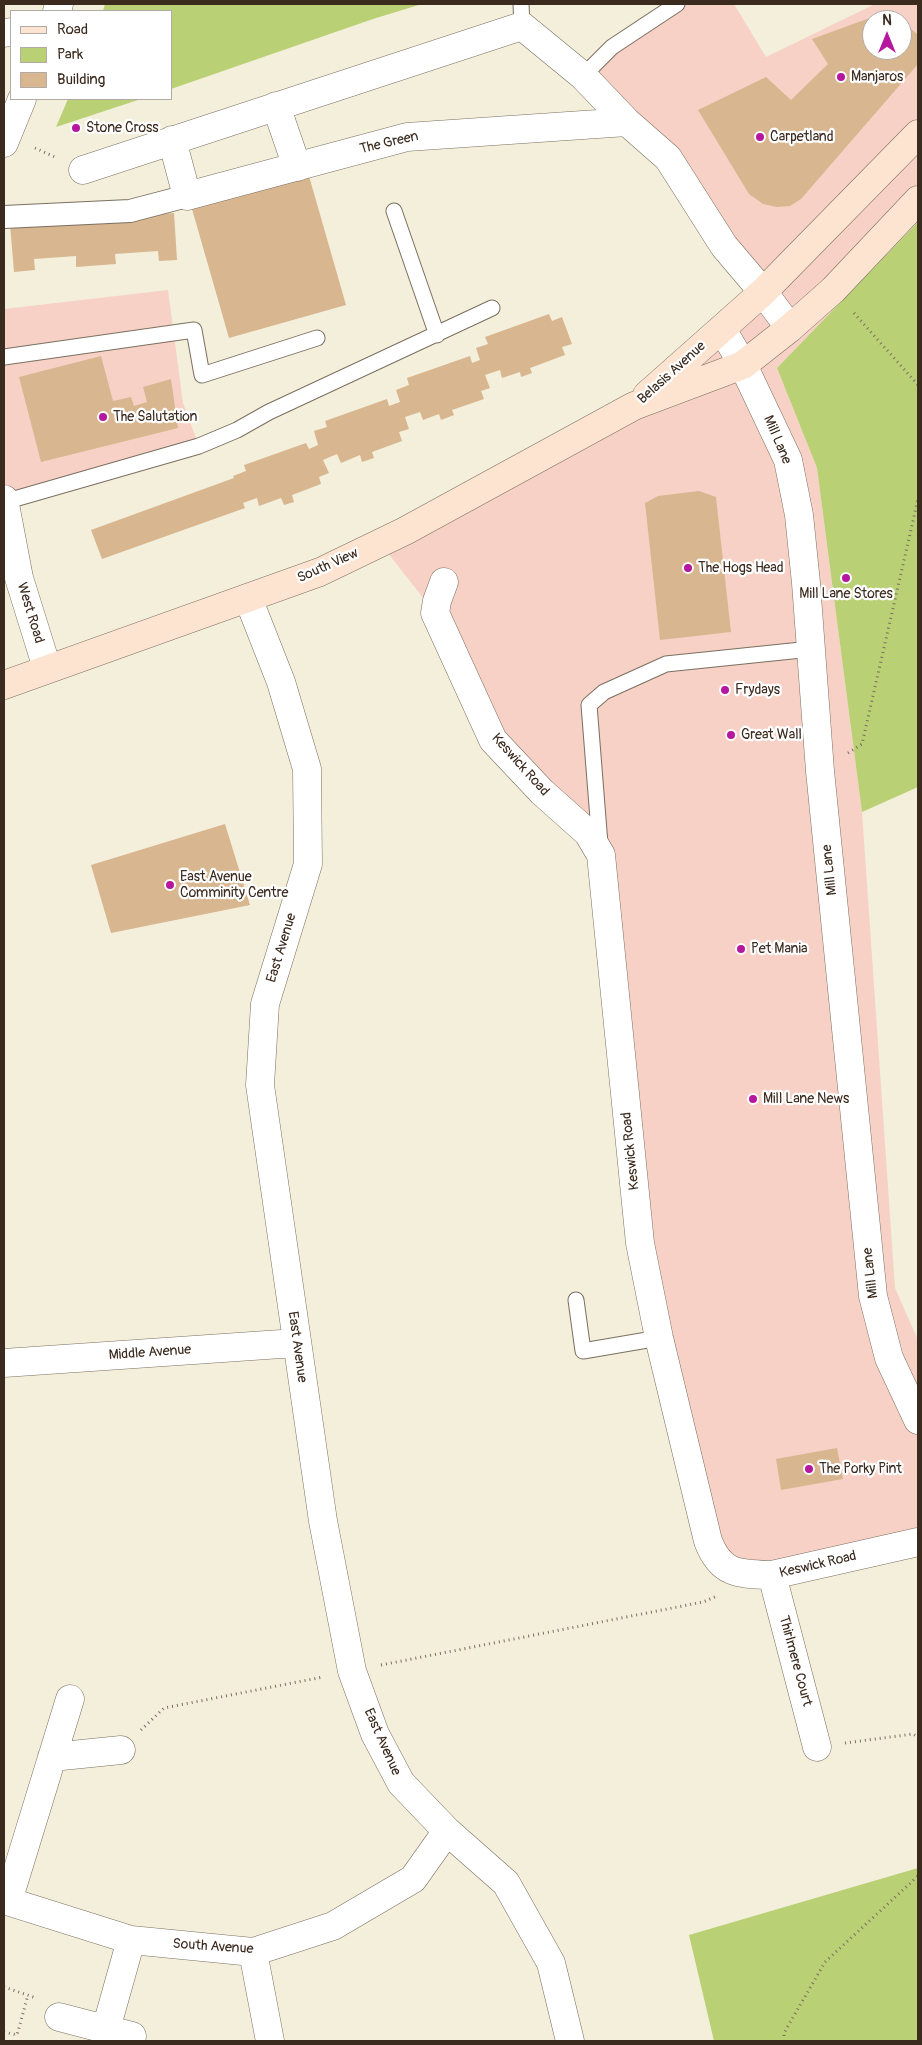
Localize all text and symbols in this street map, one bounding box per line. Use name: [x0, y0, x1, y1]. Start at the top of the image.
legend: [10, 10, 172, 100]
north arrow: [862, 10, 912, 60]
text: N: [882, 12, 892, 29]
text: Road: [57, 20, 88, 39]
text: Park: [57, 45, 83, 64]
place label: Manjaros: [851, 69, 903, 85]
text: Building: [57, 70, 105, 89]
marker: Manjaros: [835, 71, 847, 83]
place label: Stone Cross: [86, 120, 158, 136]
marker: Stone Cross: [70, 122, 82, 134]
street label: The Green: [358, 128, 420, 158]
place label: Carpetland: [770, 129, 834, 145]
marker: Carpetland: [754, 131, 766, 143]
street label: Belasis Avenue: [635, 338, 709, 408]
place label: The Salutation: [113, 409, 197, 425]
marker: The Salutation: [97, 411, 109, 423]
street label: Mill Lane: [759, 413, 795, 467]
street label: South View: [295, 545, 361, 587]
place label: The Hogs Head: [698, 560, 784, 576]
marker: The Hogs Head: [682, 562, 694, 574]
marker: Mill Lane Stores: [840, 572, 852, 584]
street label: West Road: [13, 581, 47, 645]
place label: Mill Lane Stores: [799, 586, 893, 602]
place label: Frydays: [735, 682, 780, 698]
marker: Frydays: [719, 684, 731, 696]
place label: Great Wall: [741, 727, 802, 743]
marker: Great Wall: [725, 729, 737, 741]
street label: Keswick Road: [487, 730, 553, 800]
street label: Mill Lane: [819, 844, 841, 896]
place label: East Avenue Comminity Centre: [180, 869, 288, 902]
marker: East Avenue Comminity Centre: [164, 879, 176, 891]
street label: East Avenue: [263, 911, 301, 985]
place label: Pet Mania: [751, 941, 807, 957]
marker: Pet Mania: [735, 943, 747, 955]
place label: Mill Lane News: [763, 1091, 849, 1107]
marker: Mill Lane News: [747, 1093, 759, 1105]
street label: Keswick Road: [619, 1111, 643, 1191]
street label: Mill Lane: [860, 1247, 882, 1299]
street label: East Avenue: [284, 1310, 310, 1384]
street label: Middle Avenue: [108, 1342, 192, 1364]
place label: The Porky Pint: [819, 1461, 902, 1477]
marker: The Porky Pint: [803, 1463, 815, 1475]
street label: Keswick Road: [778, 1548, 858, 1582]
street label: Thirlmere Court: [775, 1614, 815, 1708]
street label: East Avenue: [360, 1706, 404, 1778]
street label: South Avenue: [172, 1936, 254, 1958]

